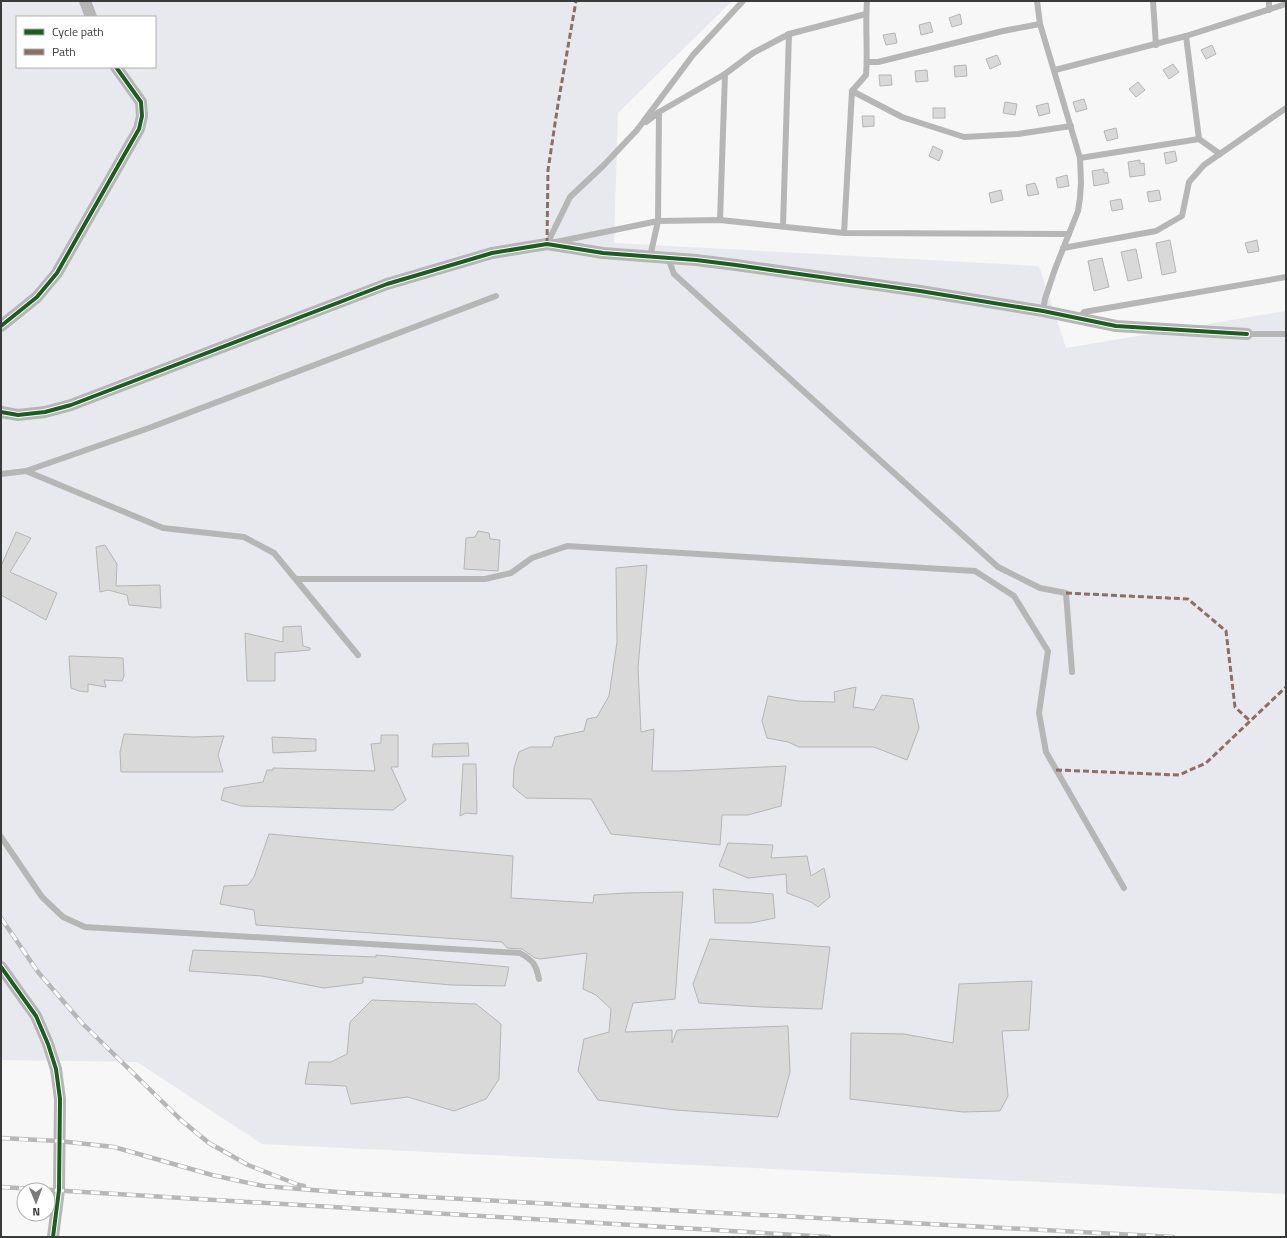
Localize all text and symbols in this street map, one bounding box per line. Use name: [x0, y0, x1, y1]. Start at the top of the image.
legend: [16, 16, 156, 68]
text: Cycle path: [52, 22, 104, 41]
text: Path: [52, 42, 76, 61]
north arrow: [16, 1182, 56, 1222]
text: N: [32, 1204, 40, 1220]

